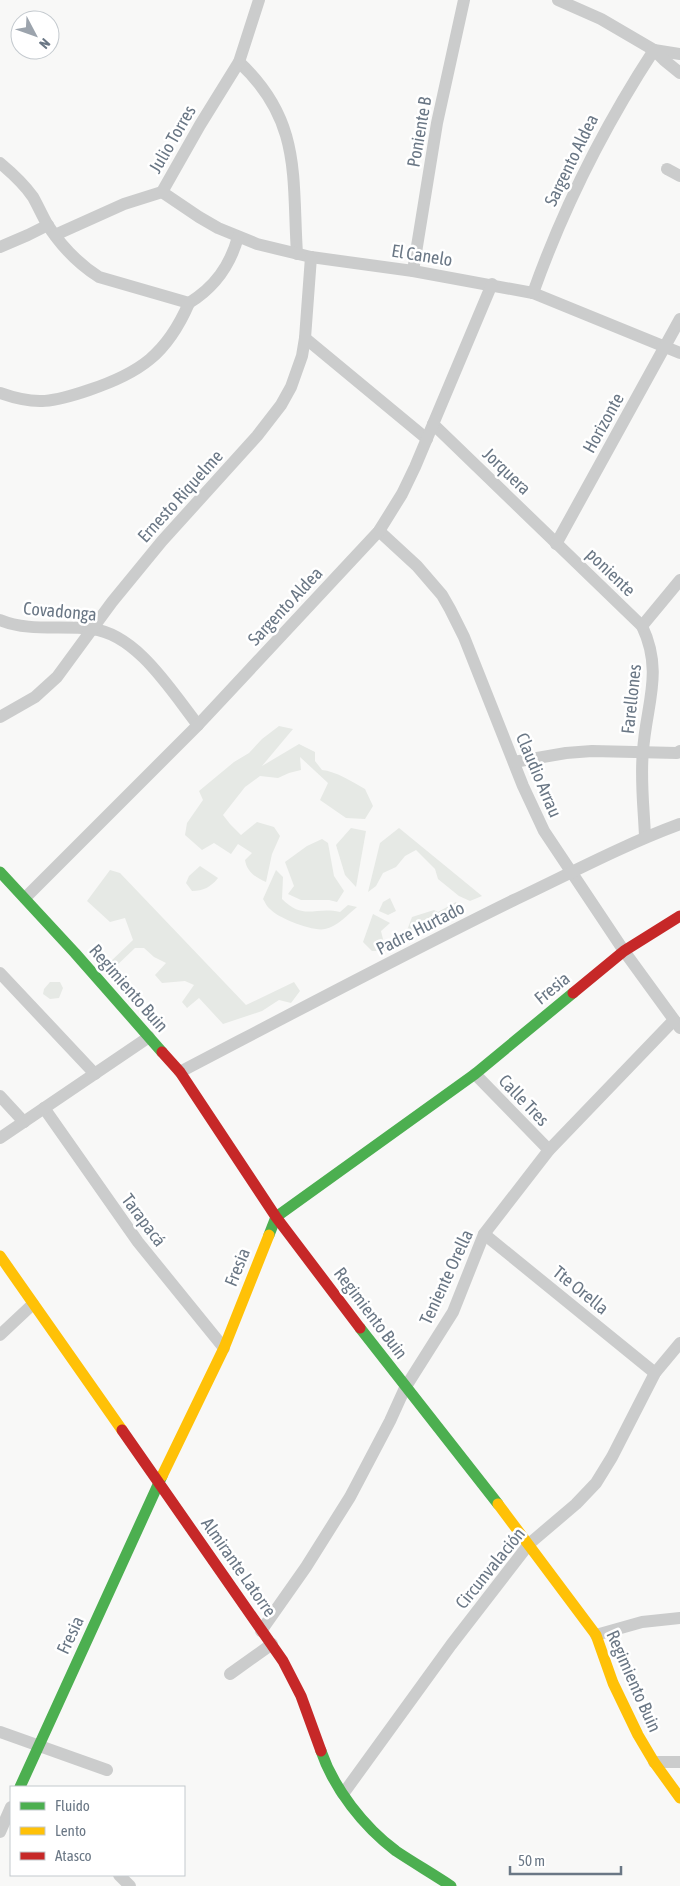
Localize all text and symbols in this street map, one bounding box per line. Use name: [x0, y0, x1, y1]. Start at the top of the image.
north arrow: [10, 10, 60, 60]
text: N: [36, 35, 54, 52]
street label: Poniente B: [402, 95, 436, 169]
street label: Julio Torres: [144, 101, 200, 177]
street label: Sargento Aldea: [540, 111, 602, 209]
street label: El Canelo: [390, 240, 454, 270]
street label: Horizonte: [578, 389, 628, 457]
street label: Jorquera: [479, 443, 535, 499]
street label: Ernesto Riquelme: [133, 446, 227, 546]
street label: poniente: [582, 544, 640, 600]
street label: Sargento Aldea: [243, 562, 327, 650]
street label: Covadonga: [22, 597, 98, 625]
street label: Farellones: [617, 663, 645, 735]
street label: Claudio Arrau: [512, 730, 566, 820]
street label: Padre Hurtado: [372, 897, 468, 959]
street label: Regimiento Buin: [85, 940, 173, 1036]
street label: Fresia: [530, 967, 574, 1009]
street label: Calle Tres: [495, 1070, 553, 1130]
street label: Tarapacá: [117, 1190, 171, 1250]
street label: Teniente Orella: [415, 1226, 477, 1328]
street label: Fresia: [220, 1245, 254, 1289]
street label: Tte Orella: [549, 1261, 613, 1319]
street label: Regimiento Buin: [330, 1263, 412, 1363]
street label: Almirante Latorre: [197, 1513, 281, 1621]
street label: Circunvalación: [451, 1523, 529, 1613]
street label: Fresia: [52, 1613, 88, 1657]
street label: Regimiento Buin: [602, 1627, 666, 1735]
legend: [10, 1786, 185, 1876]
text: Fluido: [55, 1797, 90, 1814]
text: Lento: [55, 1822, 86, 1839]
scale bar: [510, 1844, 621, 1876]
text: Atasco: [55, 1847, 92, 1864]
text: 50 m: [518, 1852, 545, 1869]

